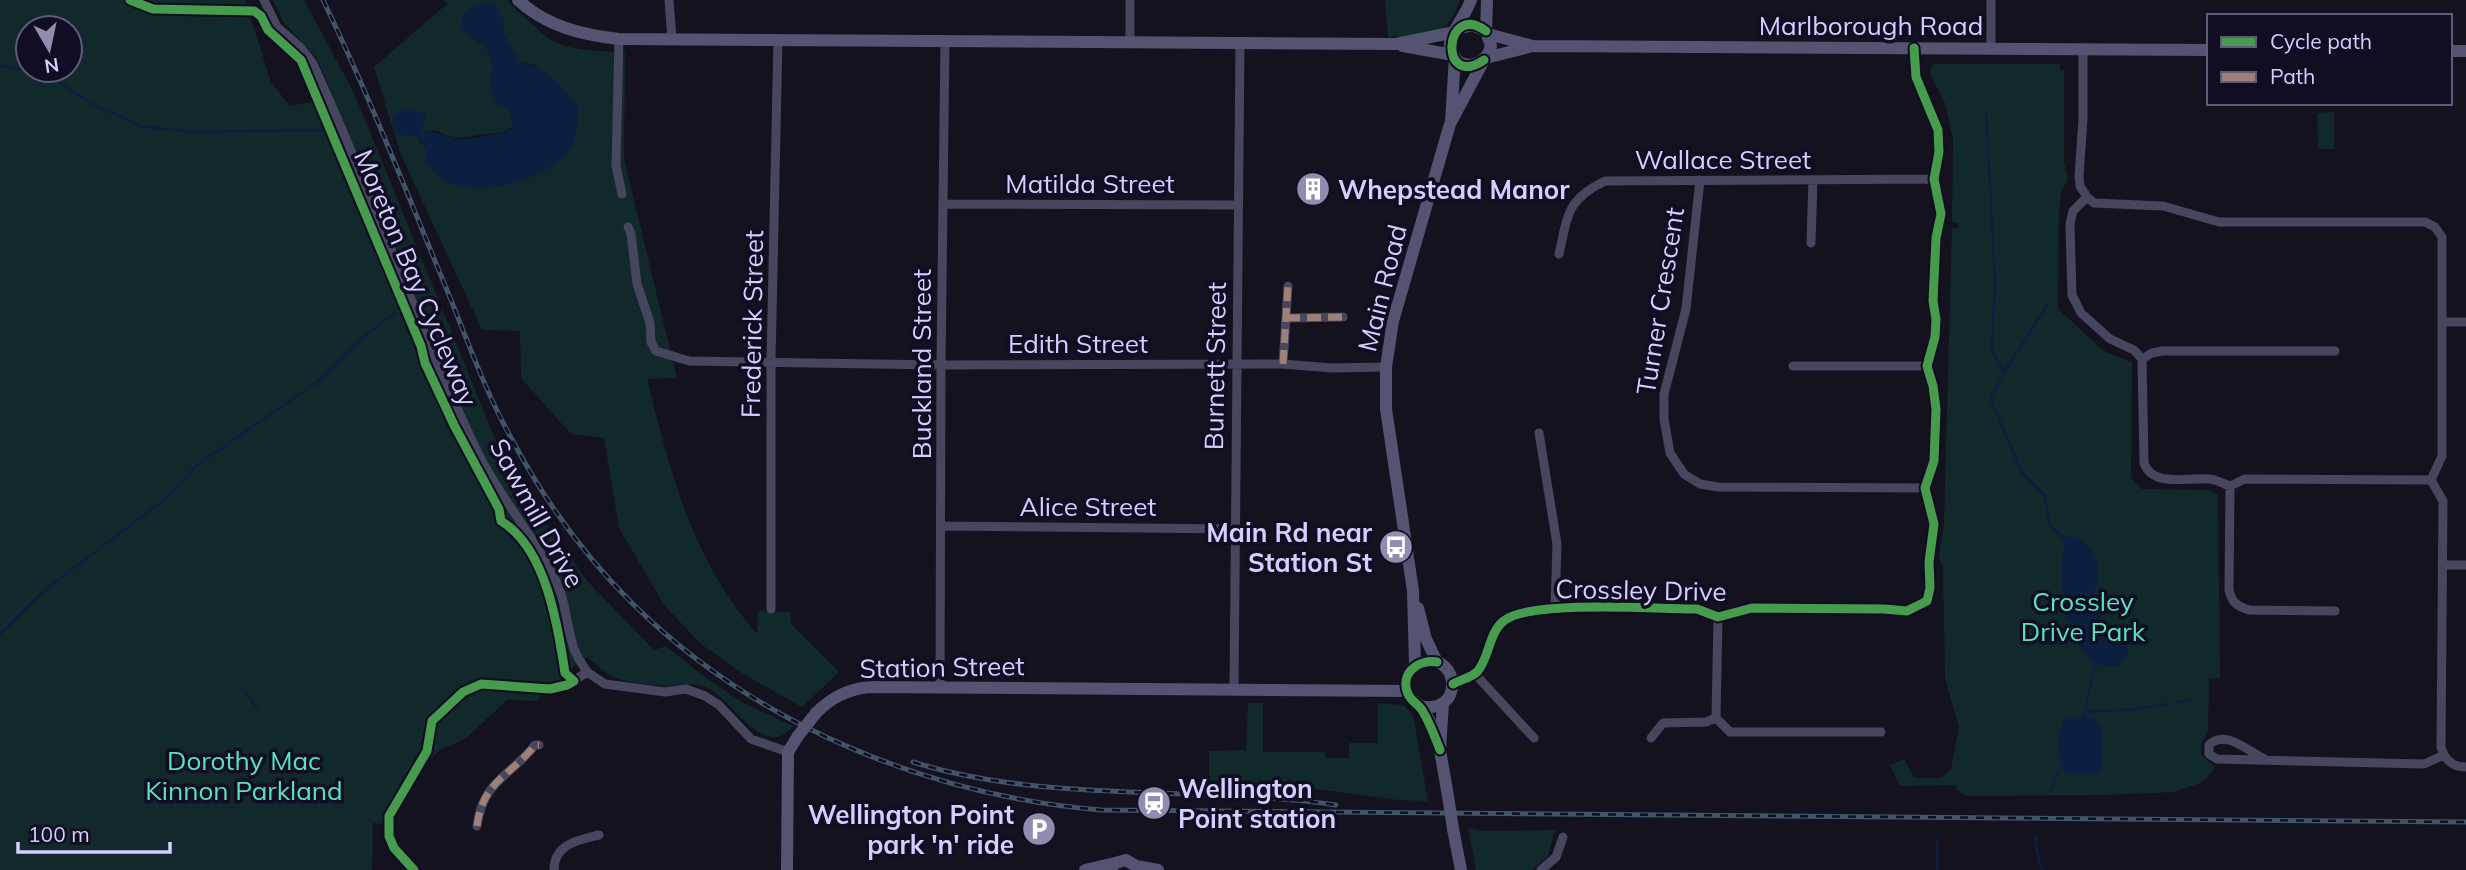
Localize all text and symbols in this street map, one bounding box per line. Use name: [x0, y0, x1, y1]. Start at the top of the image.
street label: Marlborough Road: [1759, 9, 1983, 42]
north arrow: [14, 14, 84, 84]
legend: [2207, 14, 2452, 105]
text: Cycle path: [2270, 28, 2372, 54]
text: N: [43, 53, 61, 79]
text: Path: [2270, 63, 2315, 89]
street label: Wallace Street: [1635, 143, 1811, 176]
street label: Moreton Bay Cycleway: [347, 145, 485, 411]
street label: Matilda Street: [1005, 167, 1175, 200]
building icon: Whepstead Manor: [1294, 170, 1332, 208]
place label: Whepstead Manor: [1338, 173, 1570, 206]
street label: Turner Crescent: [1629, 205, 1691, 397]
street label: Main Road: [1350, 221, 1414, 355]
street label: Frederick Street: [734, 230, 770, 418]
street label: Buckland Street: [905, 269, 938, 459]
street label: Burnett Street: [1197, 282, 1233, 450]
street label: Edith Street: [1008, 327, 1148, 360]
street label: Sawmill Drive: [483, 433, 591, 593]
street label: Alice Street: [1020, 490, 1156, 523]
place label: Main Rd near Station St: [1206, 516, 1373, 579]
bus stop icon: Main Rd near Station St: [1377, 528, 1415, 566]
street label: Crossley Drive: [1555, 572, 1727, 608]
park label: Crossley Drive Park: [2021, 585, 2146, 648]
street label: Station Street: [859, 649, 1025, 685]
park label: Dorothy Mac Kinnon Parkland: [145, 744, 343, 807]
place label: Wellington Point station: [1178, 772, 1336, 835]
station icon: Wellington Point station: [1135, 784, 1173, 822]
place label: Wellington Point park 'n' ride: [808, 798, 1014, 861]
scale bar: [18, 810, 170, 854]
parking icon: Wellington Point park 'n' ride: [1020, 810, 1058, 848]
text: 100 m: [28, 821, 90, 847]

